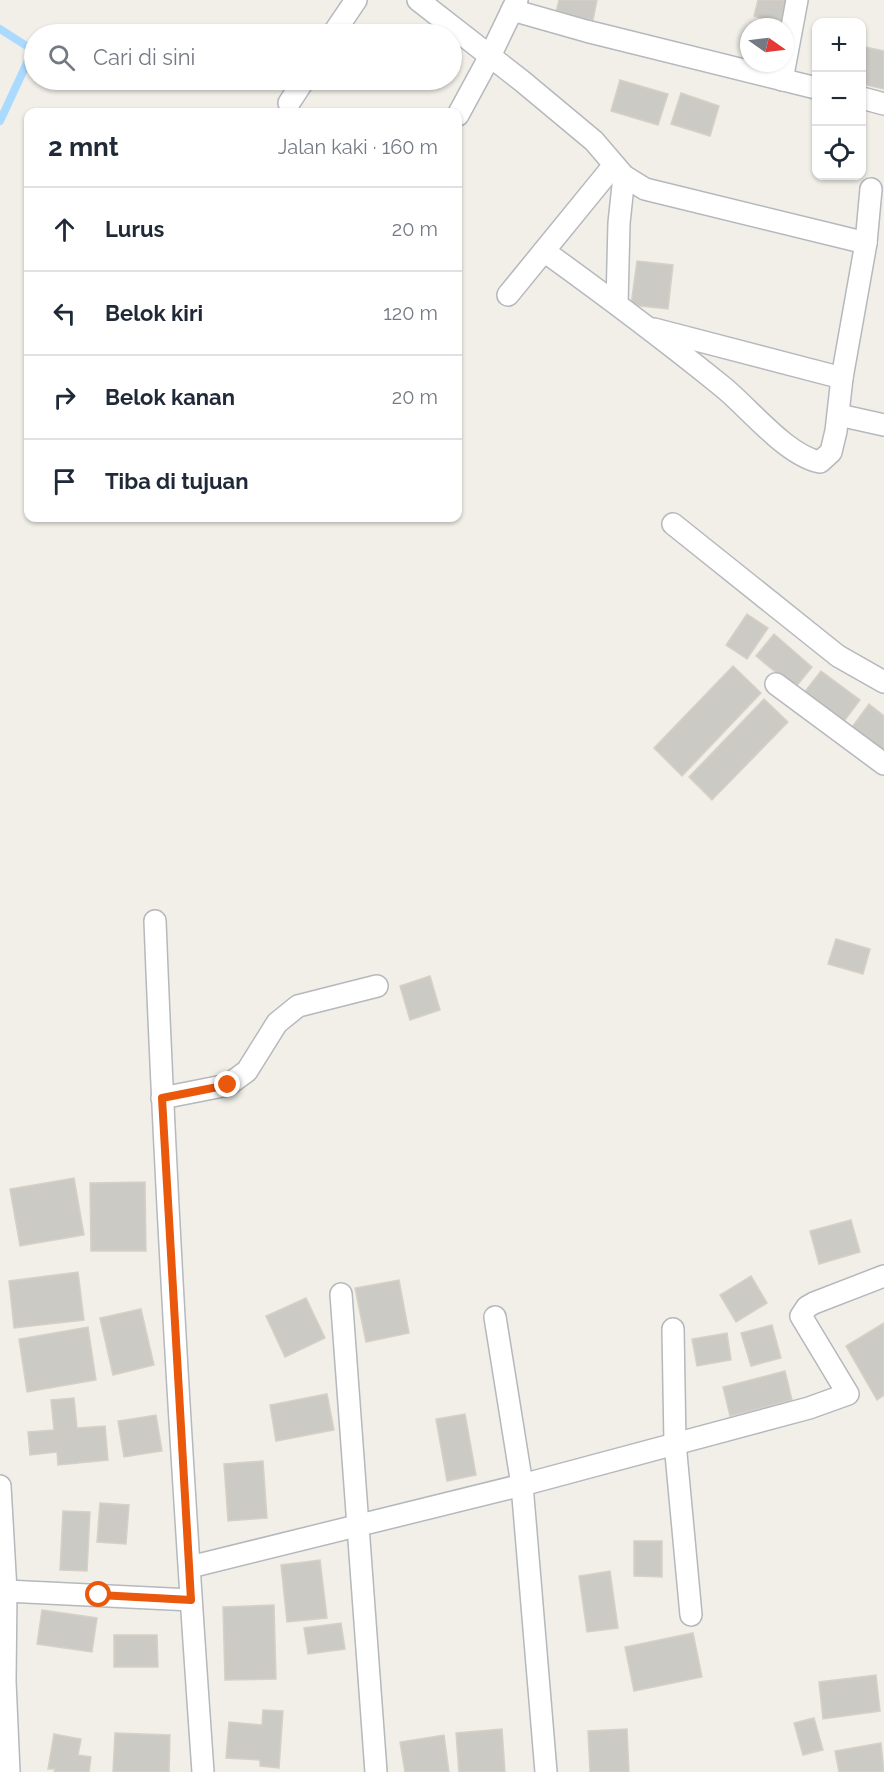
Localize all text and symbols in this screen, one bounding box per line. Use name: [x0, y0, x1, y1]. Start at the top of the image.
north arrow: [740, 18, 794, 72]
map controls: [812, 18, 866, 180]
button: +: [812, 18, 866, 72]
search box: [24, 24, 462, 90]
icon: search: [45, 41, 78, 74]
text: Cari di sini: [93, 44, 195, 70]
button: −: [812, 72, 866, 126]
button: locate: [812, 126, 866, 180]
text: 2 mnt: [48, 132, 119, 162]
text: Jalan kaki · 160 m: [278, 135, 438, 159]
icon: ahead: [48, 213, 81, 246]
text: Lurus: [105, 216, 164, 242]
text: 20 m: [392, 217, 438, 241]
icon: left: [48, 297, 81, 330]
text: Belok kiri: [105, 300, 203, 326]
text: 120 m: [383, 301, 438, 325]
icon: right: [48, 381, 81, 414]
text: Belok kanan: [105, 384, 235, 410]
text: 20 m: [392, 385, 438, 409]
icon: arrive: [48, 465, 81, 498]
text: Tiba di tujuan: [105, 468, 248, 494]
route end: [214, 1071, 240, 1097]
route start: [85, 1581, 111, 1607]

